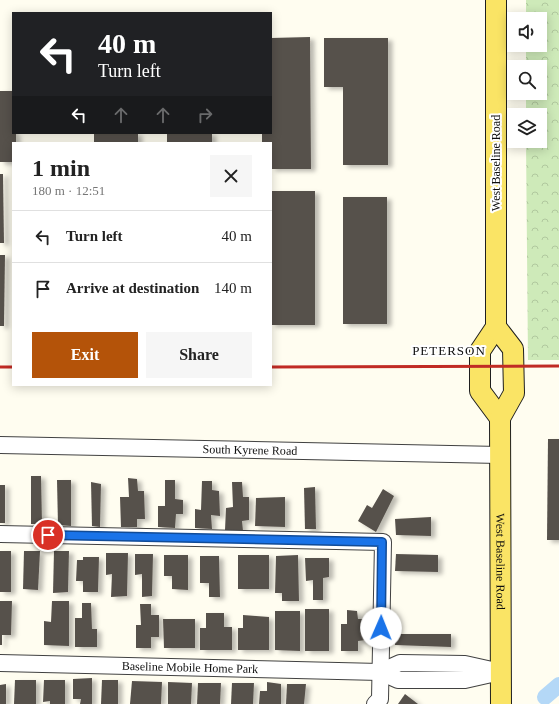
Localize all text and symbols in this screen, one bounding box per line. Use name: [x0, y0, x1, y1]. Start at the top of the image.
map controls: [507, 12, 547, 148]
button: sound: [507, 12, 547, 52]
icon: left: [32, 28, 84, 80]
text: 40 m: [98, 28, 156, 59]
button: search: [507, 60, 547, 100]
text: Turn left: [98, 61, 161, 81]
icon: left: [68, 104, 90, 126]
icon: ahead: [110, 104, 132, 126]
icon: ahead: [152, 104, 174, 126]
icon: right: [194, 104, 216, 126]
button: layers: [507, 108, 547, 148]
street label: West Baseline Road: [489, 115, 503, 211]
text: 1 min: [32, 155, 90, 181]
button: close: [210, 155, 252, 197]
text: 180 m · 12:51: [32, 183, 105, 198]
icon: left: [32, 226, 54, 248]
text: Turn left: [66, 228, 123, 244]
text: 40 m: [222, 228, 252, 244]
icon: arrive: [32, 278, 54, 300]
text: Arrive at destination: [66, 280, 199, 296]
text: 140 m: [214, 280, 252, 296]
button: Exit: [32, 332, 138, 378]
button: Share: [146, 332, 252, 378]
district label: PETERSON: [412, 343, 486, 358]
street label: South Kyrene Road: [202, 442, 297, 458]
street label: West Baseline Road: [493, 513, 508, 610]
pin: [31, 518, 65, 552]
icon: arrive: [37, 524, 59, 546]
position arrow: [360, 607, 402, 649]
street label: Baseline Mobile Home Park: [122, 659, 258, 676]

